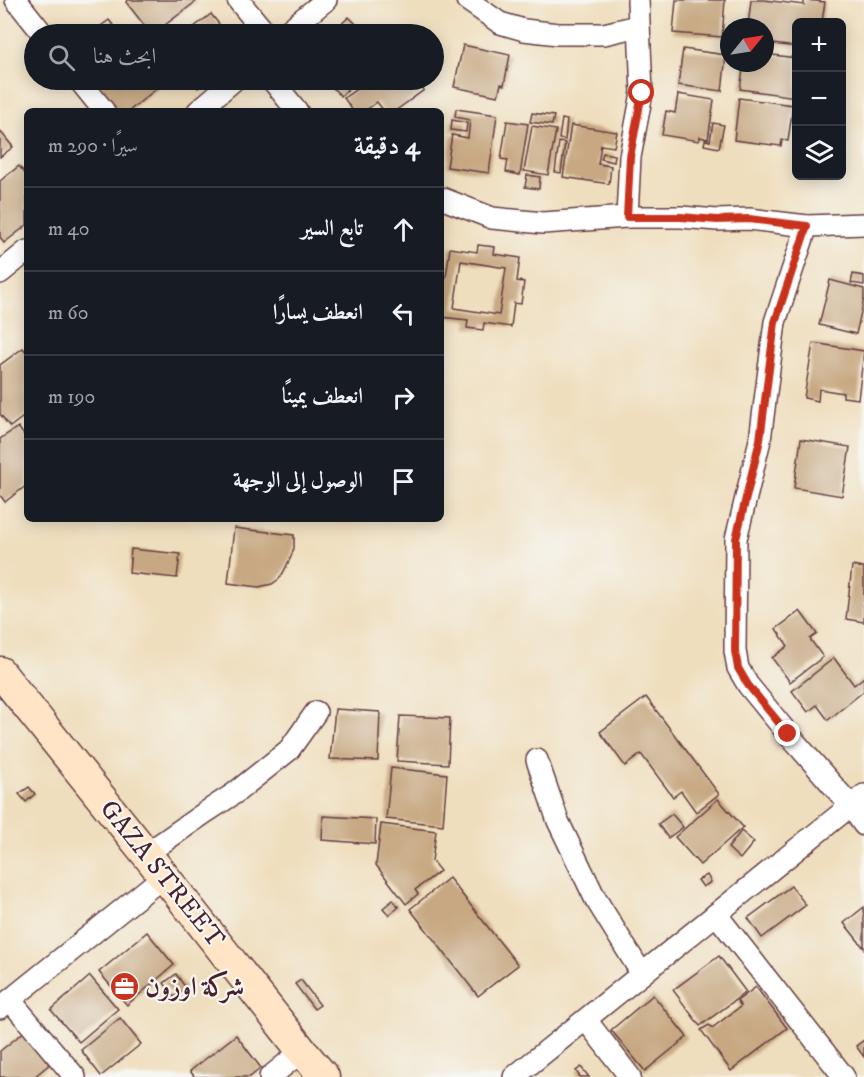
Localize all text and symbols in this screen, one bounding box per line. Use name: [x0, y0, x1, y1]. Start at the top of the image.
north arrow: [720, 18, 774, 72]
map controls: [792, 18, 846, 180]
button: +: [792, 18, 846, 72]
search box: [24, 24, 444, 90]
icon: search: [45, 41, 78, 74]
text: ابحث هنا: [93, 43, 156, 70]
button: −: [792, 72, 846, 126]
route start: [628, 79, 654, 105]
button: layers: [792, 126, 846, 180]
text: 4 دقيقة: [354, 130, 420, 163]
text: سيرًا · 290 m: [48, 134, 138, 159]
icon: ahead: [387, 213, 420, 246]
text: تابع السير: [301, 215, 363, 242]
text: 40 m: [48, 217, 90, 242]
icon: left: [387, 297, 420, 330]
text: انعطف يسارًا: [273, 299, 363, 326]
text: 60 m: [48, 301, 89, 326]
icon: right: [387, 381, 420, 414]
text: انعطف يمينًا: [282, 383, 363, 410]
text: 190 m: [48, 385, 95, 410]
icon: arrive: [387, 465, 420, 498]
text: الوصول إلى الوجهة: [233, 467, 363, 494]
route end: [774, 720, 800, 746]
street label: GAZA STREET: [92, 793, 232, 955]
place label: شركة اوزون: [145, 970, 244, 1004]
office icon: شركة اوزون: [108, 971, 140, 1003]

